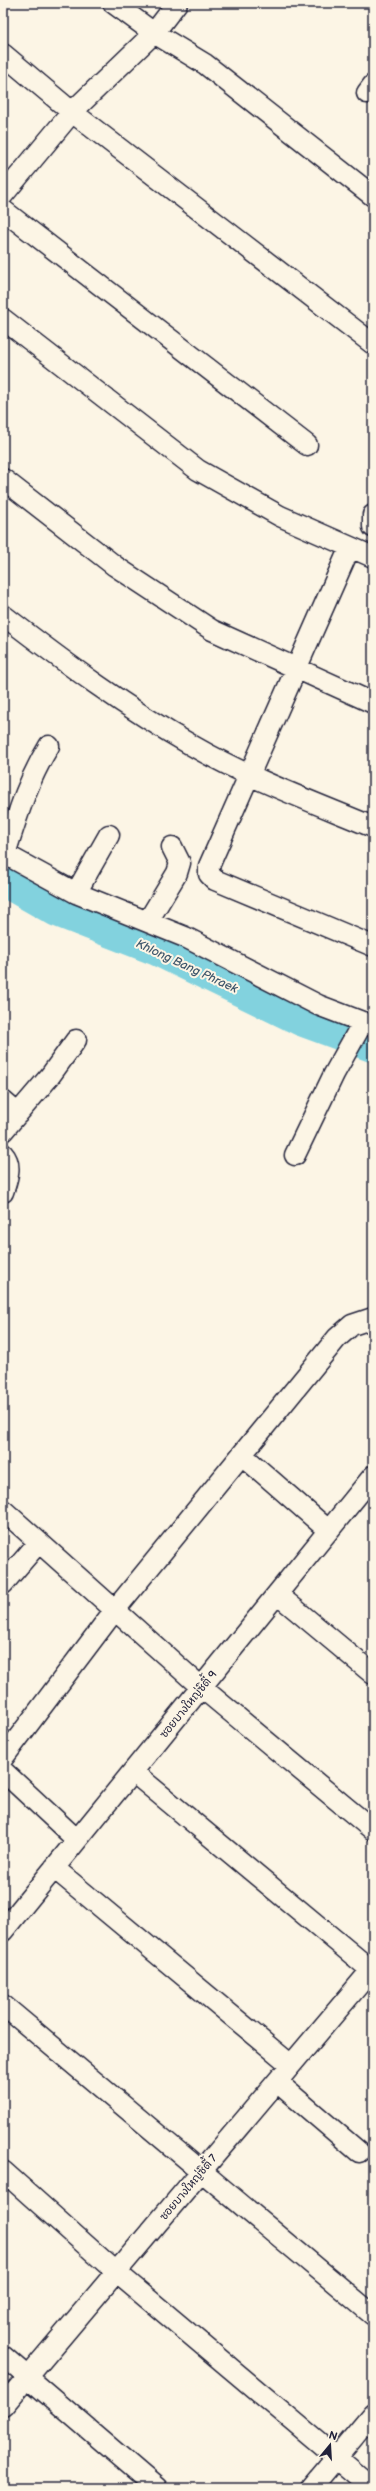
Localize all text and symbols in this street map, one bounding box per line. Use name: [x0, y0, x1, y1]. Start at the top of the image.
water label: Khlong Bang Phraek: [134, 936, 241, 997]
street label: ซอยบางใหญ่ซิตี้ 9: [153, 1665, 220, 1741]
street label: ซอยบางใหญ่ซิตี้ 7: [153, 2148, 220, 2223]
north arrow: [310, 2425, 350, 2465]
text: N: [327, 2429, 339, 2443]

